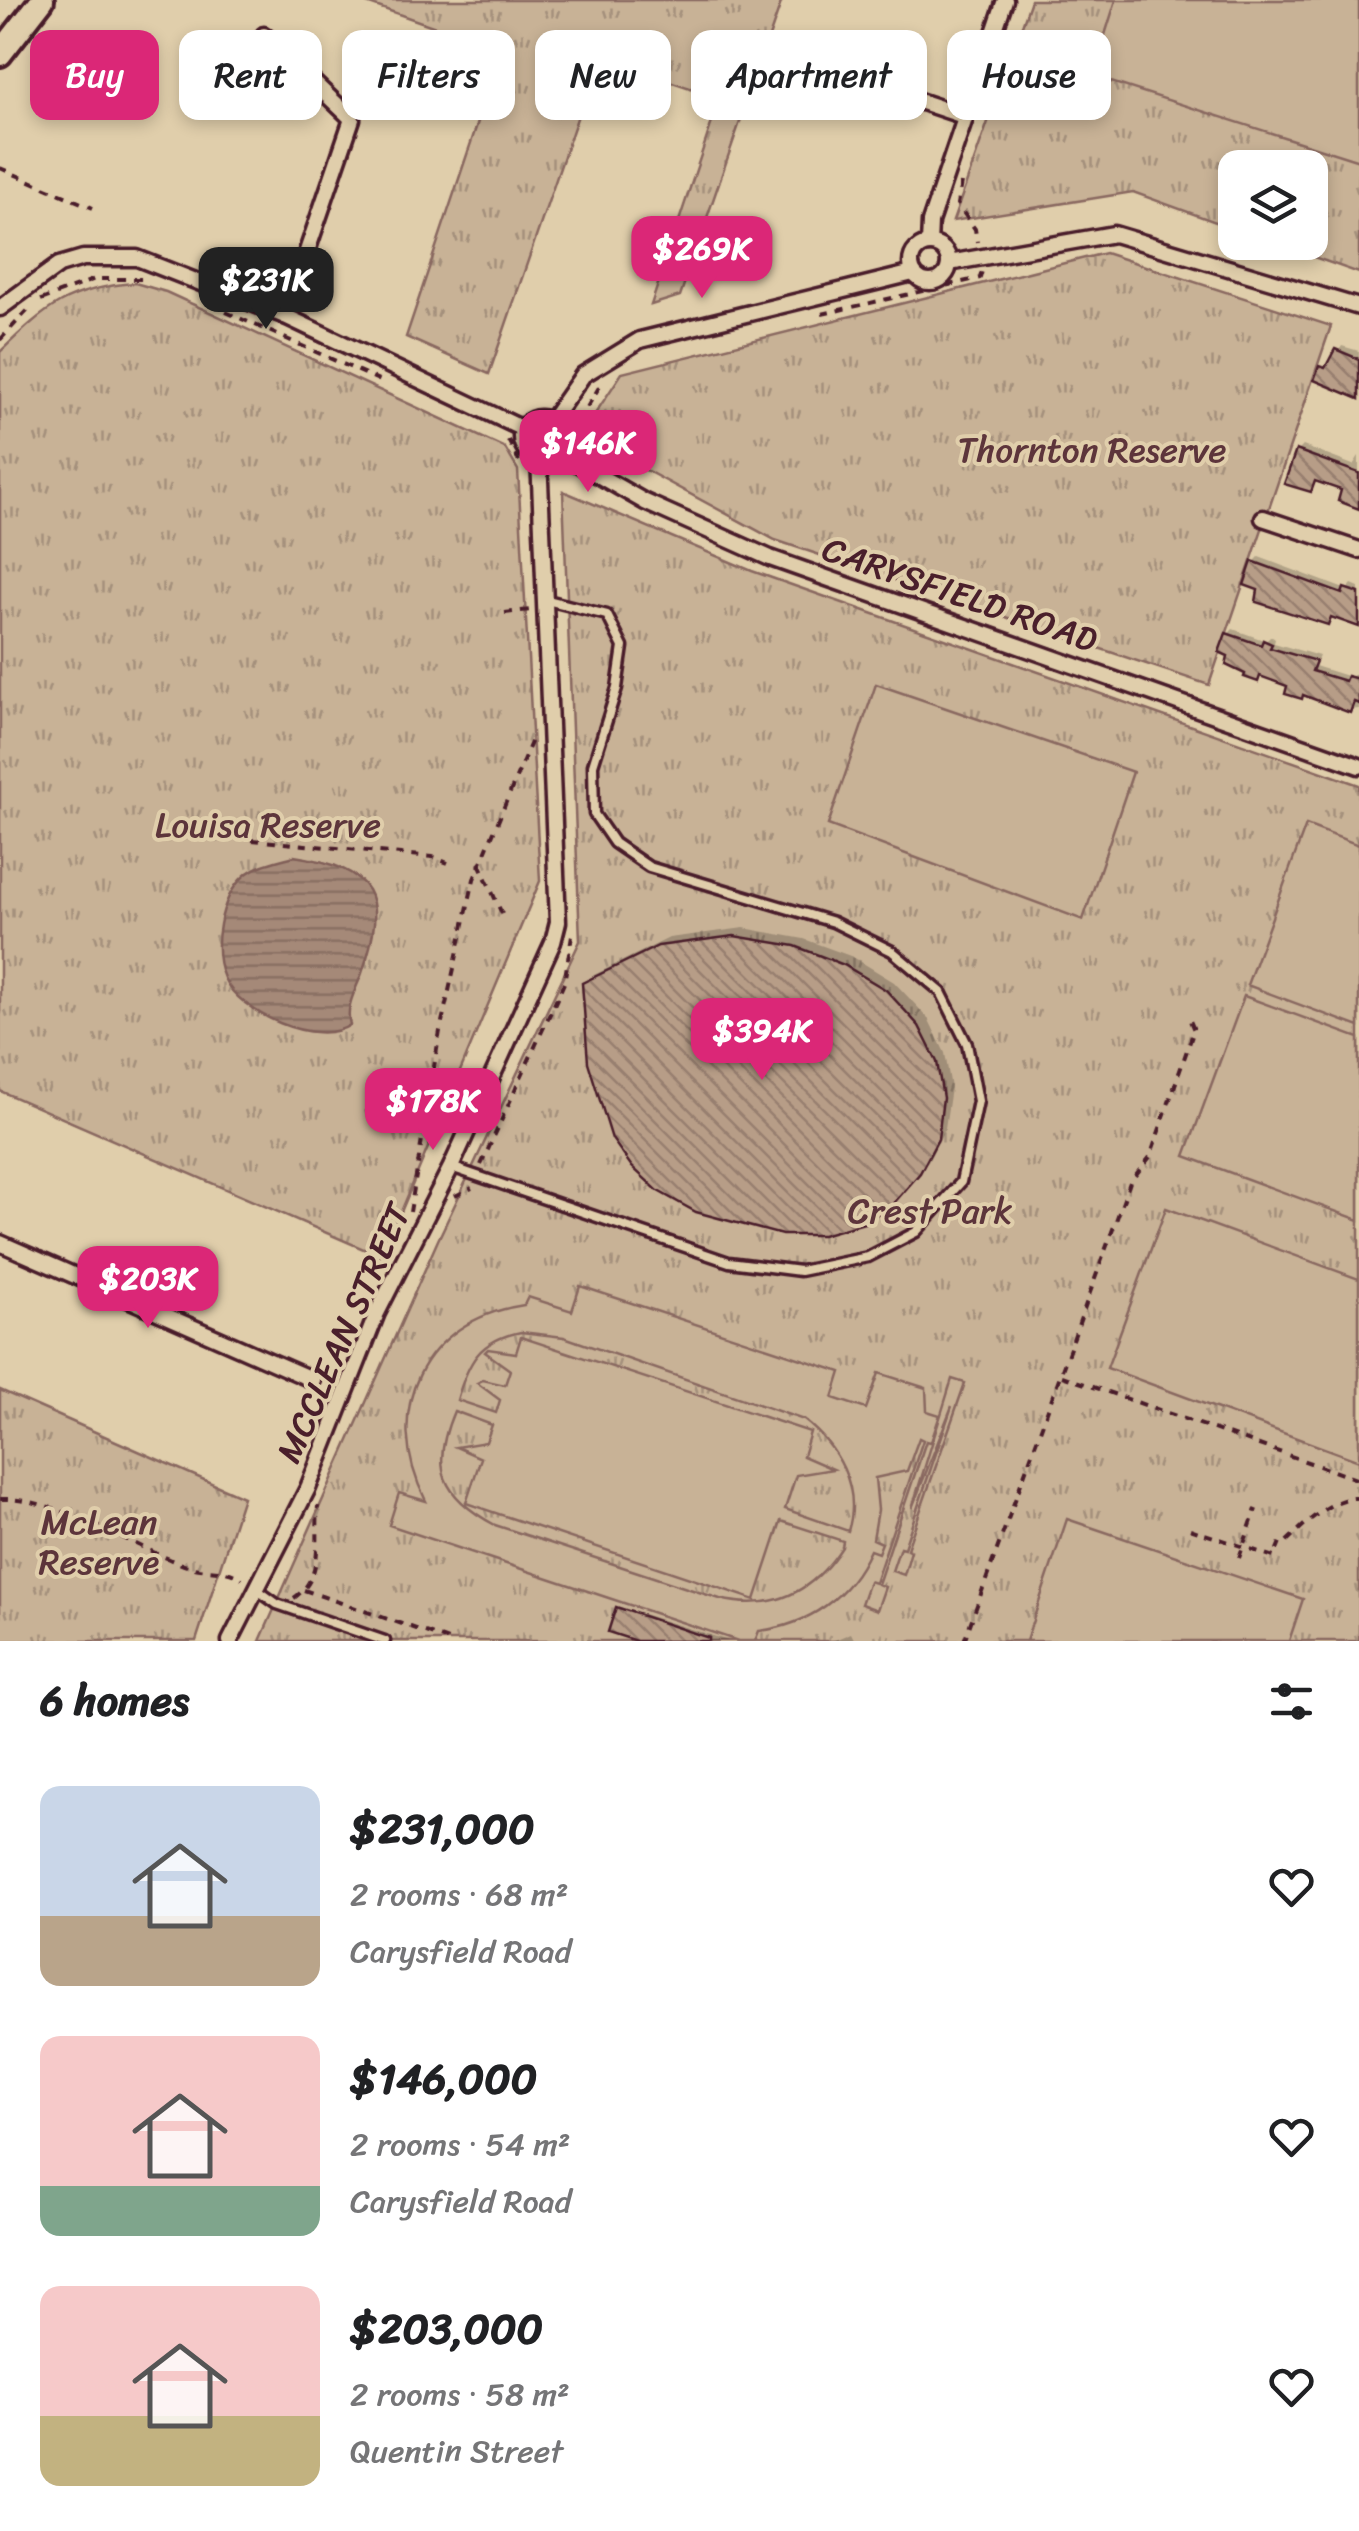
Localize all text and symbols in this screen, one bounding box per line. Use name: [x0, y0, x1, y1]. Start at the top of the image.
chip: Buy: [30, 30, 159, 120]
chip: Rent: [179, 30, 322, 120]
chip: Filters: [342, 30, 515, 120]
chip: New: [535, 30, 671, 120]
chip: Apartment: [691, 30, 927, 120]
chip: House: [947, 30, 1111, 120]
map controls: [1218, 150, 1328, 260]
button: layers: [1218, 150, 1328, 260]
pin: $269K: [632, 216, 772, 301]
text: $269K: [653, 220, 751, 277]
pin: $231K: [196, 247, 336, 332]
text: $231K: [221, 251, 311, 308]
pin: $146K: [518, 410, 658, 495]
text: $146K: [542, 414, 634, 471]
park label: Thornton Reserve: [957, 419, 1227, 481]
street label: CARYSFIELD ROAD: [814, 518, 1106, 670]
park label: Louisa Reserve: [155, 794, 381, 856]
pin: $394K: [692, 998, 832, 1083]
text: $394K: [713, 1002, 811, 1059]
pin: $178K: [363, 1068, 503, 1153]
text: $178K: [387, 1072, 479, 1129]
park label: Crest Park: [848, 1180, 1013, 1242]
street label: MCCLEAN STREET: [258, 1191, 429, 1473]
pin: $203K: [78, 1246, 218, 1331]
text: $203K: [99, 1250, 197, 1307]
park label: McLean Reserve: [39, 1491, 160, 1593]
text: 6 homes: [40, 1664, 189, 1738]
icon: filters: [1264, 1674, 1319, 1729]
text: $231,000: [350, 1792, 535, 1866]
icon: home: [120, 1826, 240, 1946]
icon: heart: [1264, 1859, 1319, 1914]
text: 2 rooms · 68 m²: [350, 1866, 568, 1923]
text: Carysfield Road: [350, 1923, 572, 1980]
text: $146,000: [350, 2042, 537, 2116]
icon: home: [120, 2076, 240, 2196]
icon: heart: [1264, 2109, 1319, 2164]
text: 2 rooms · 54 m²: [350, 2116, 570, 2173]
text: Carysfield Road: [350, 2173, 572, 2230]
text: $203,000: [350, 2292, 543, 2366]
icon: home: [120, 2326, 240, 2446]
icon: heart: [1264, 2359, 1319, 2414]
text: 2 rooms · 58 m²: [350, 2366, 570, 2423]
text: Quentin Street: [350, 2423, 563, 2480]

